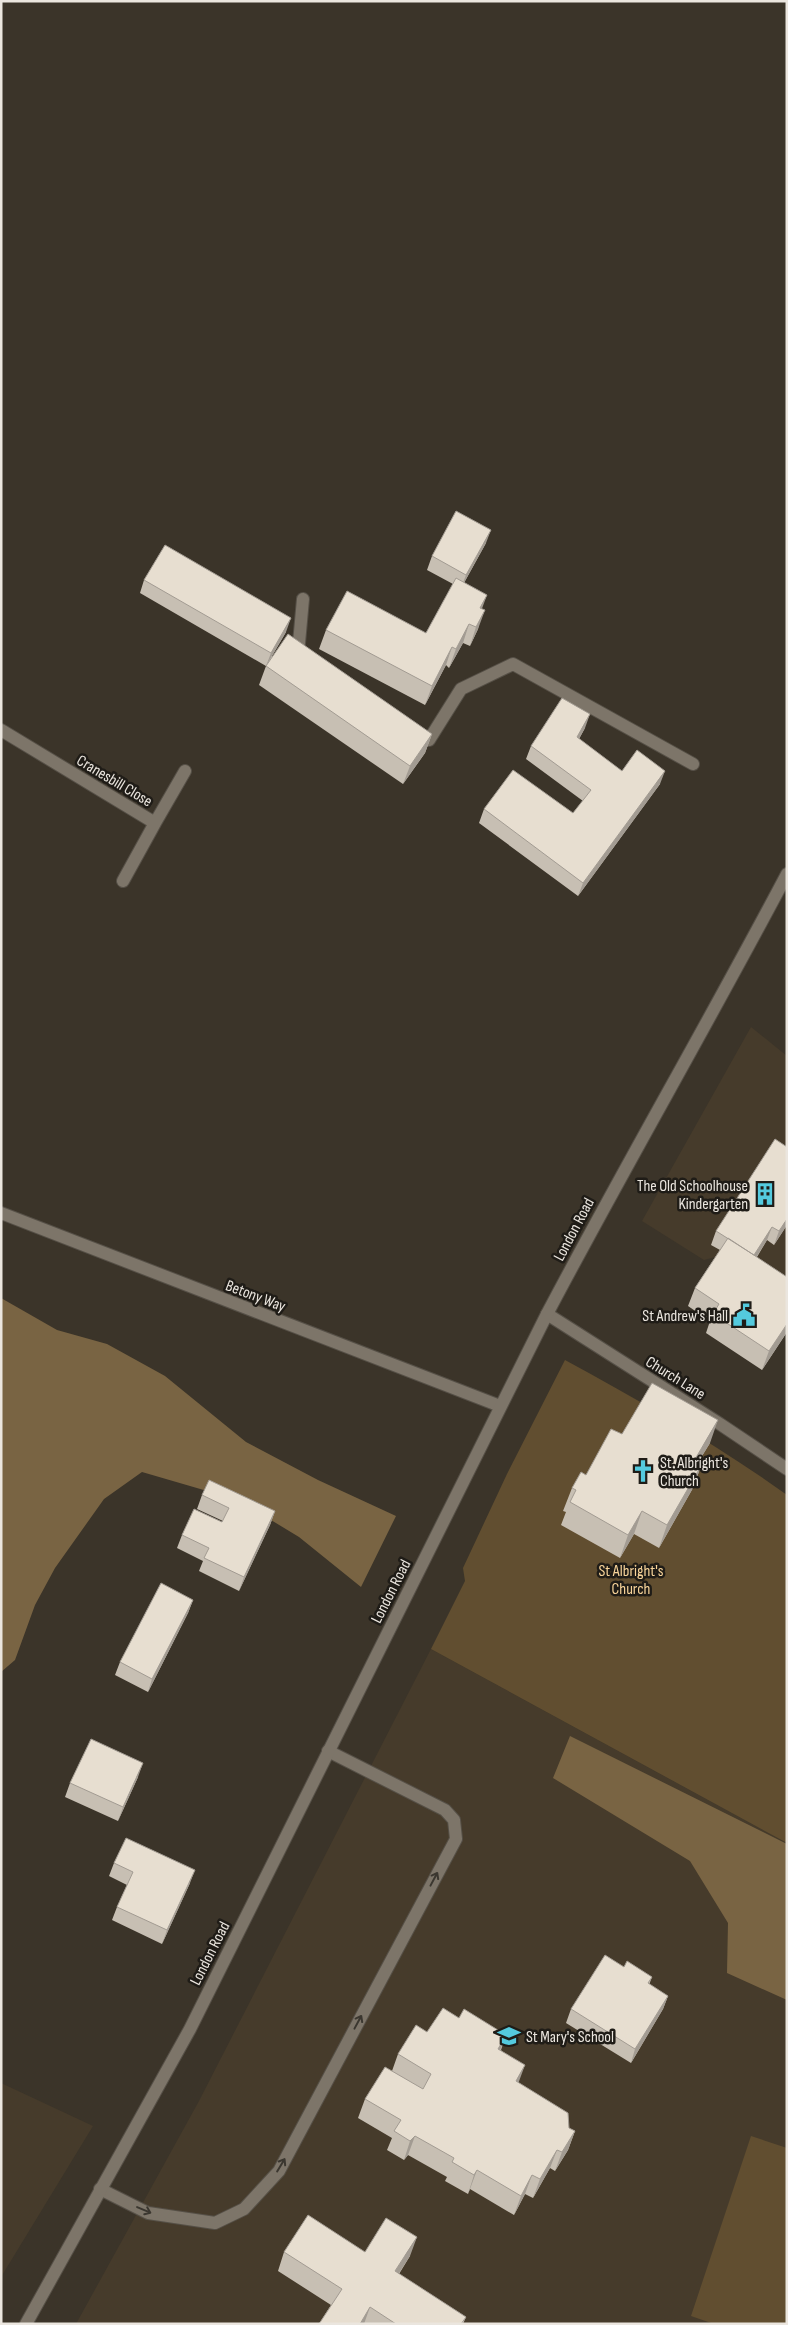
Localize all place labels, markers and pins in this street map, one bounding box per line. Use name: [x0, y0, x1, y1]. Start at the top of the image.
place label: The Old Schoolhouse Kindergarten: [637, 1177, 748, 1214]
building icon: The Old Schoolhouse Kindergarten: [752, 1181, 778, 1207]
public building icon: St Andrew's Hall: [731, 1302, 757, 1328]
place label: St Andrew's Hall: [642, 1307, 728, 1326]
place label: St. Albright's Church: [660, 1454, 728, 1491]
church icon: St. Albright's Church: [630, 1458, 656, 1484]
school or university icon: St Mary's School: [496, 2023, 522, 2049]
place label: St Mary's School: [526, 2028, 614, 2047]

